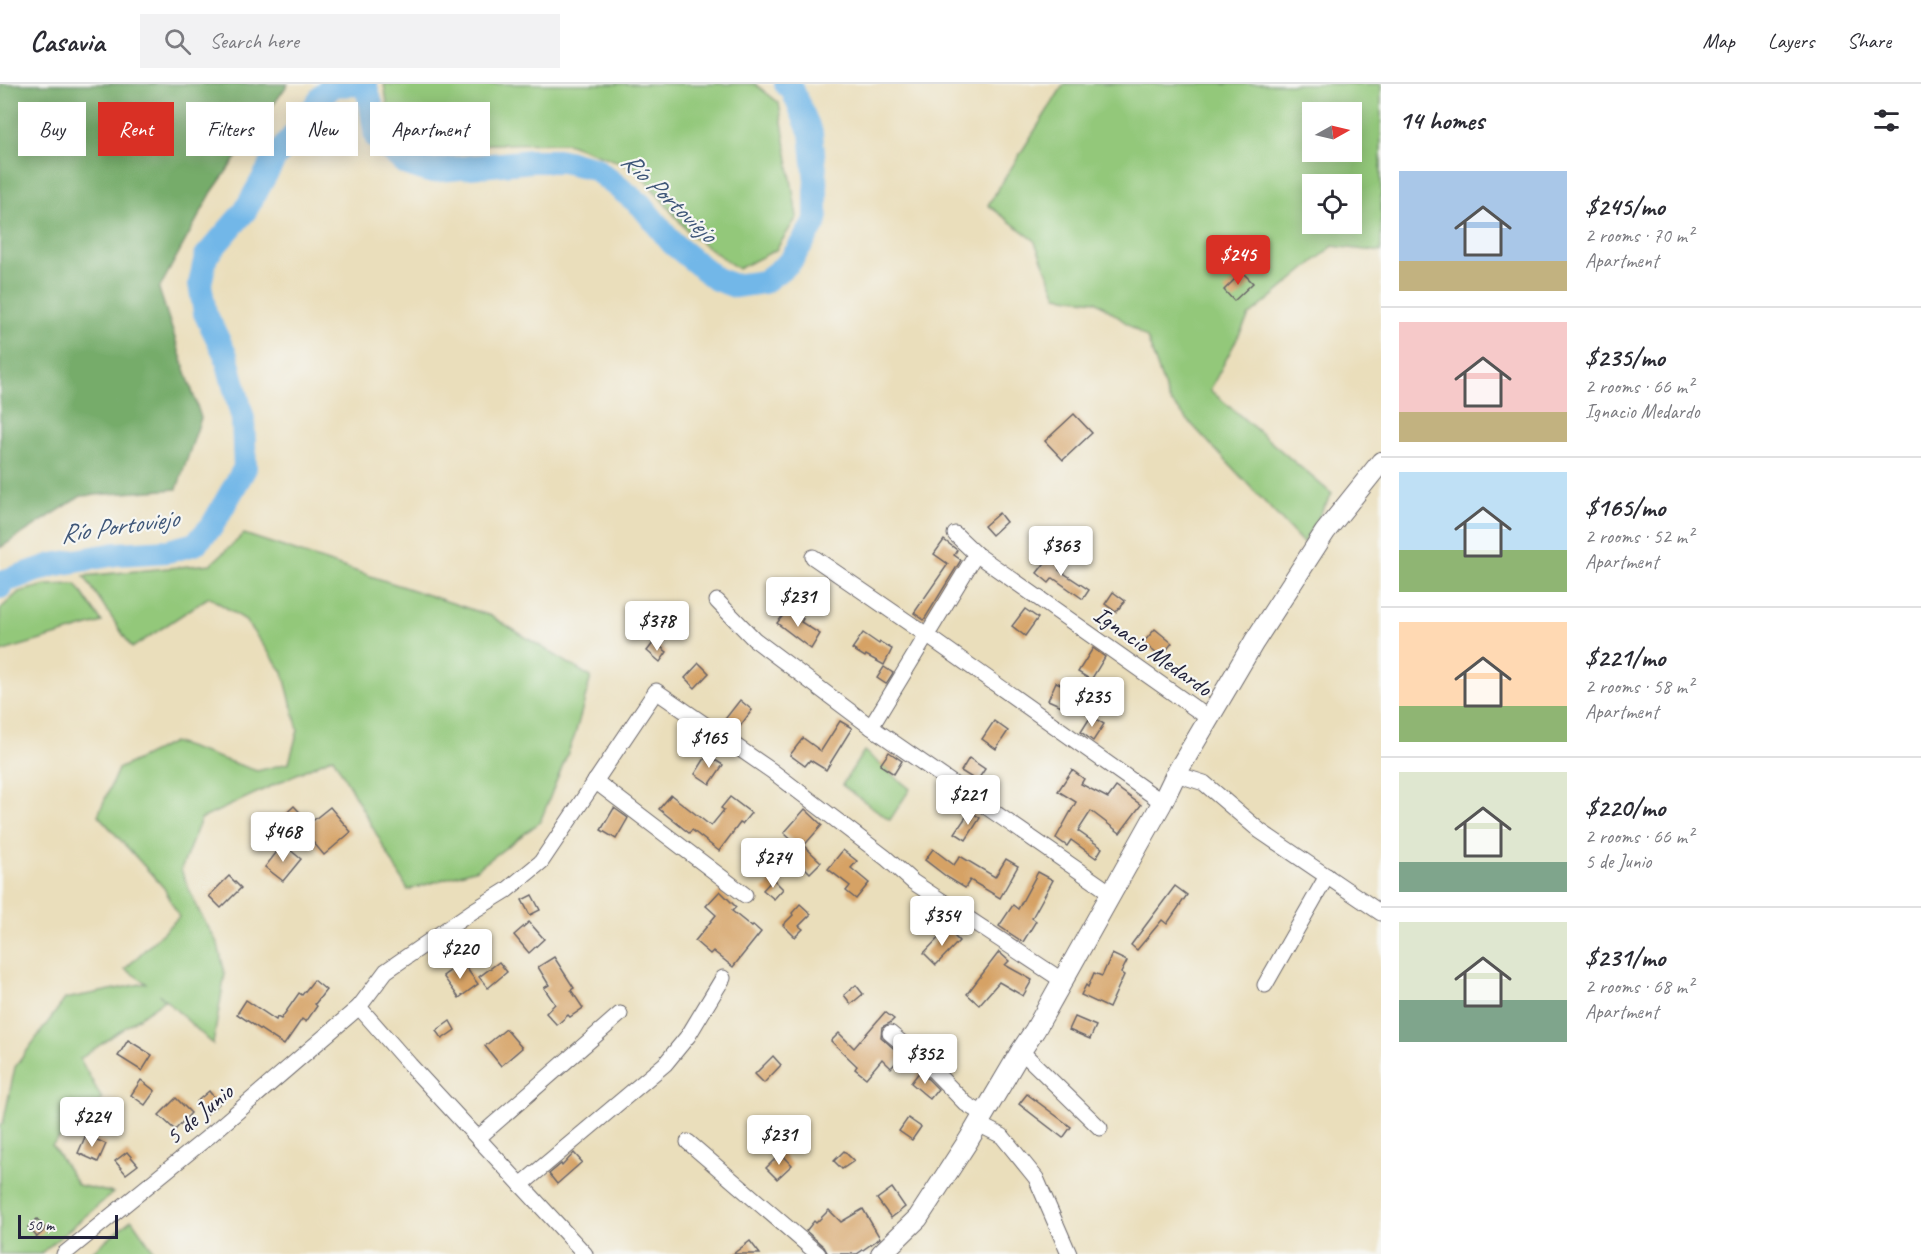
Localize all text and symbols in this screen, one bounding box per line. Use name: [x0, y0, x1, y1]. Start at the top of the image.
search box: [140, 14, 560, 68]
text: Casavia: [30, 24, 104, 59]
icon: search: [161, 25, 194, 58]
text: Search here: [209, 27, 299, 55]
text: Map: [1702, 28, 1735, 54]
text: Layers: [1768, 28, 1814, 54]
text: Share: [1847, 28, 1891, 54]
chip: Buy: [18, 102, 86, 156]
chip: Rent: [98, 102, 174, 156]
chip: Filters: [186, 102, 274, 156]
chip: New: [286, 102, 358, 156]
chip: Apartment: [370, 102, 490, 156]
north arrow: [1302, 102, 1362, 162]
map controls: [1302, 102, 1362, 234]
text: 14 homes: [1399, 104, 1484, 137]
icon: filters: [1870, 104, 1903, 137]
water label: Río Portoviejo: [614, 145, 726, 252]
button: locate: [1302, 174, 1362, 234]
text: $245/mo: [1585, 190, 1665, 223]
icon: home: [1447, 195, 1519, 267]
text: 2 rooms · 70 m²: [1585, 223, 1693, 248]
pin: $245: [1202, 235, 1274, 286]
text: $245: [1220, 242, 1256, 267]
text: Apartment: [1585, 248, 1658, 273]
text: $235/mo: [1585, 341, 1665, 374]
icon: home: [1447, 346, 1519, 418]
text: 2 rooms · 66 m²: [1585, 374, 1693, 399]
text: Ignacio Medardo: [1585, 399, 1700, 424]
text: $165/mo: [1585, 491, 1665, 524]
icon: home: [1447, 496, 1519, 568]
water label: Río Portoviejo: [58, 501, 184, 551]
text: 2 rooms · 52 m²: [1585, 524, 1693, 549]
pin: $363: [1025, 526, 1097, 577]
text: $363: [1043, 533, 1079, 558]
text: Apartment: [1585, 549, 1658, 574]
pin: $231: [762, 577, 834, 628]
text: $231: [780, 584, 816, 609]
street label: Ignacio Medardo: [1088, 599, 1219, 704]
pin: $378: [621, 601, 693, 652]
text: $378: [639, 608, 675, 633]
text: $221/mo: [1585, 641, 1665, 674]
icon: home: [1447, 646, 1519, 718]
text: 2 rooms · 58 m²: [1585, 674, 1693, 699]
pin: $235: [1056, 677, 1128, 728]
text: $235: [1074, 684, 1110, 709]
text: Apartment: [1585, 699, 1658, 724]
pin: $165: [673, 718, 745, 769]
text: $165: [691, 725, 727, 750]
pin: $221: [932, 775, 1004, 826]
text: $221: [950, 782, 986, 807]
text: $220/mo: [1585, 791, 1665, 824]
icon: home: [1447, 796, 1519, 868]
pin: $468: [247, 812, 319, 863]
text: $468: [265, 819, 301, 844]
text: 2 rooms · 66 m²: [1585, 824, 1693, 849]
pin: $274: [737, 838, 809, 889]
text: $274: [755, 845, 791, 870]
text: 5 de Junio: [1585, 849, 1651, 874]
pin: $354: [906, 896, 978, 947]
text: $354: [924, 903, 960, 928]
pin: $220: [424, 929, 496, 980]
text: $220: [442, 936, 478, 961]
text: $231/mo: [1585, 941, 1665, 974]
icon: home: [1447, 946, 1519, 1018]
text: 2 rooms · 68 m²: [1585, 974, 1693, 999]
text: Apartment: [1585, 999, 1658, 1024]
pin: $352: [889, 1034, 961, 1085]
text: $352: [907, 1041, 943, 1066]
street label: 5 de Junio: [159, 1076, 240, 1151]
pin: $224: [56, 1097, 128, 1148]
text: $224: [74, 1104, 110, 1129]
pin: $231: [743, 1115, 815, 1166]
text: $231: [761, 1122, 797, 1147]
scale bar: [18, 1212, 118, 1240]
text: 50 m: [27, 1215, 54, 1235]

